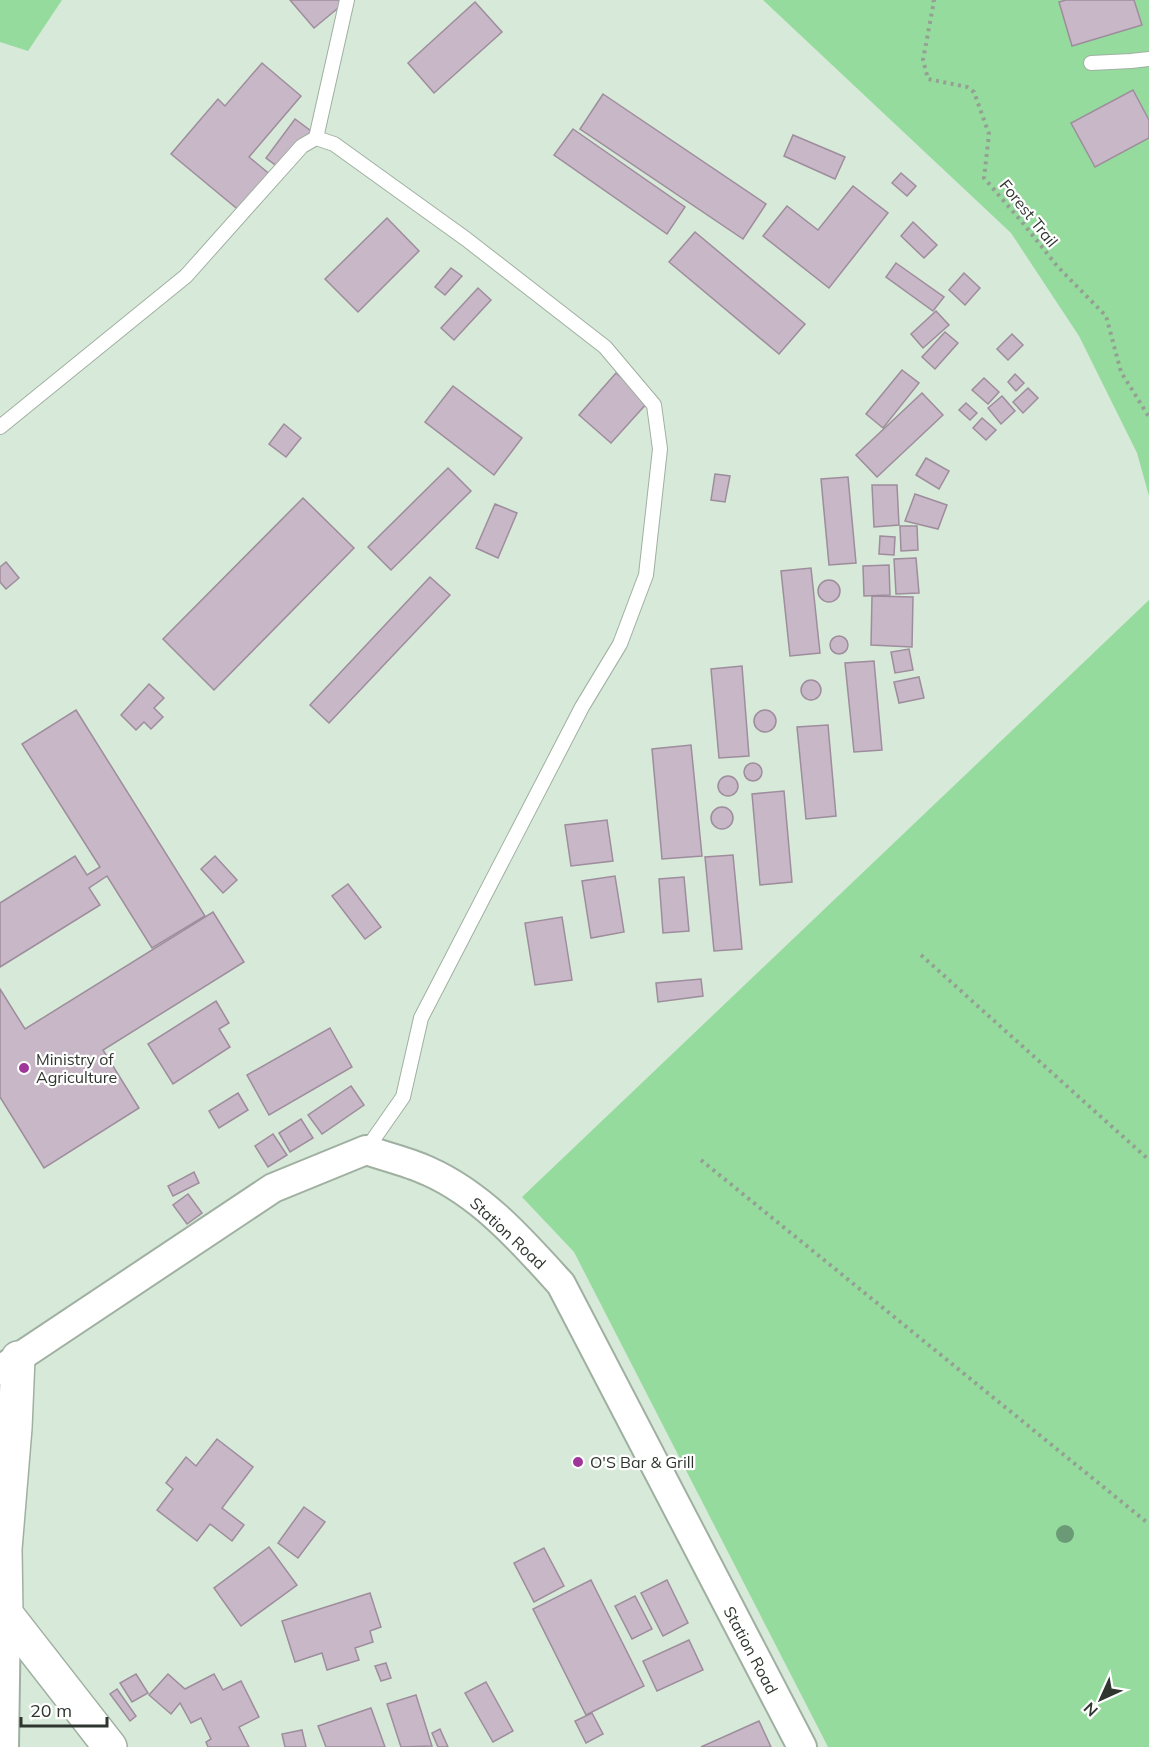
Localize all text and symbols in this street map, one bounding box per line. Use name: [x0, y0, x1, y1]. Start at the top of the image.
street label: Forest Trail: [996, 175, 1062, 251]
place label: Ministry of Agriculture: [36, 1049, 117, 1087]
marker: Ministry of Agriculture: [17, 1061, 31, 1075]
street label: Station Road: [466, 1193, 550, 1273]
place label: O'S Bar & Grill: [590, 1452, 694, 1472]
marker: O'S Bar & Grill: [571, 1455, 585, 1469]
street label: Station Road: [720, 1603, 782, 1697]
north arrow: [1071, 1669, 1131, 1729]
scale bar: [21, 1690, 106, 1728]
text: N: [1079, 1698, 1102, 1721]
text: 20 m: [30, 1699, 72, 1722]

